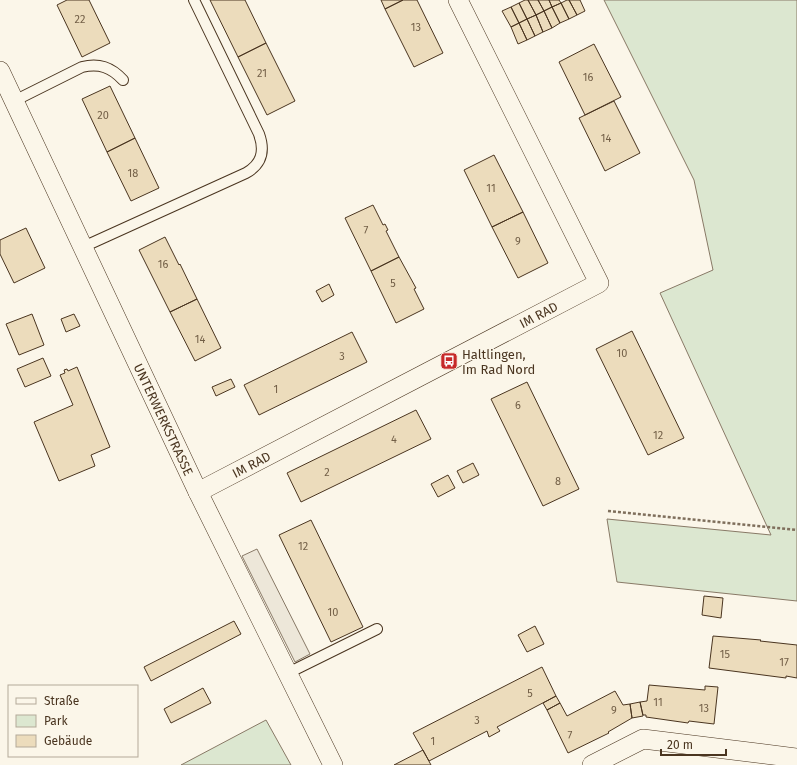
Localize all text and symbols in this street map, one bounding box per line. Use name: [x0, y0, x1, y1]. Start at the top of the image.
house number: 22: [75, 13, 85, 26]
house number: 13: [411, 21, 421, 34]
house number: 21: [257, 67, 267, 80]
house number: 16: [583, 71, 593, 84]
house number: 20: [97, 109, 109, 122]
house number: 14: [601, 132, 611, 145]
house number: 18: [128, 167, 138, 180]
house number: 11: [486, 182, 496, 195]
house number: 7: [364, 224, 369, 237]
house number: 9: [515, 235, 521, 248]
house number: 16: [158, 258, 168, 271]
house number: 5: [390, 277, 396, 290]
street label: IM RAD: [517, 299, 560, 331]
house number: 14: [195, 333, 205, 346]
place label: Haltlingen, Im Rad Nord: [462, 347, 535, 377]
house number: 10: [617, 347, 627, 360]
house number: 3: [339, 350, 345, 363]
bus stop icon: Haltlingen, Im Rad Nord: [439, 351, 459, 371]
street label: UNTERWERKSTRASSE: [131, 361, 196, 478]
house number: 1: [274, 383, 278, 396]
house number: 6: [515, 399, 521, 412]
house number: 12: [653, 429, 663, 442]
house number: 4: [391, 433, 397, 446]
street label: IM RAD: [230, 449, 273, 481]
house number: 2: [324, 466, 330, 479]
house number: 8: [555, 475, 561, 488]
house number: 12: [298, 540, 308, 553]
house number: 10: [328, 606, 338, 619]
house number: 15: [720, 648, 731, 661]
house number: 17: [779, 656, 789, 669]
legend: [8, 685, 138, 757]
house number: 5: [527, 687, 533, 700]
text: Straße: [44, 694, 79, 708]
house number: 11: [653, 696, 663, 709]
house number: 13: [699, 702, 709, 715]
house number: 9: [611, 704, 617, 717]
text: Park: [44, 714, 68, 728]
house number: 3: [474, 714, 480, 727]
house number: 7: [568, 729, 573, 742]
scale bar: [661, 731, 726, 757]
text: Gebäude: [44, 734, 92, 748]
house number: 1: [431, 735, 435, 748]
text: 20 m: [667, 738, 693, 752]

